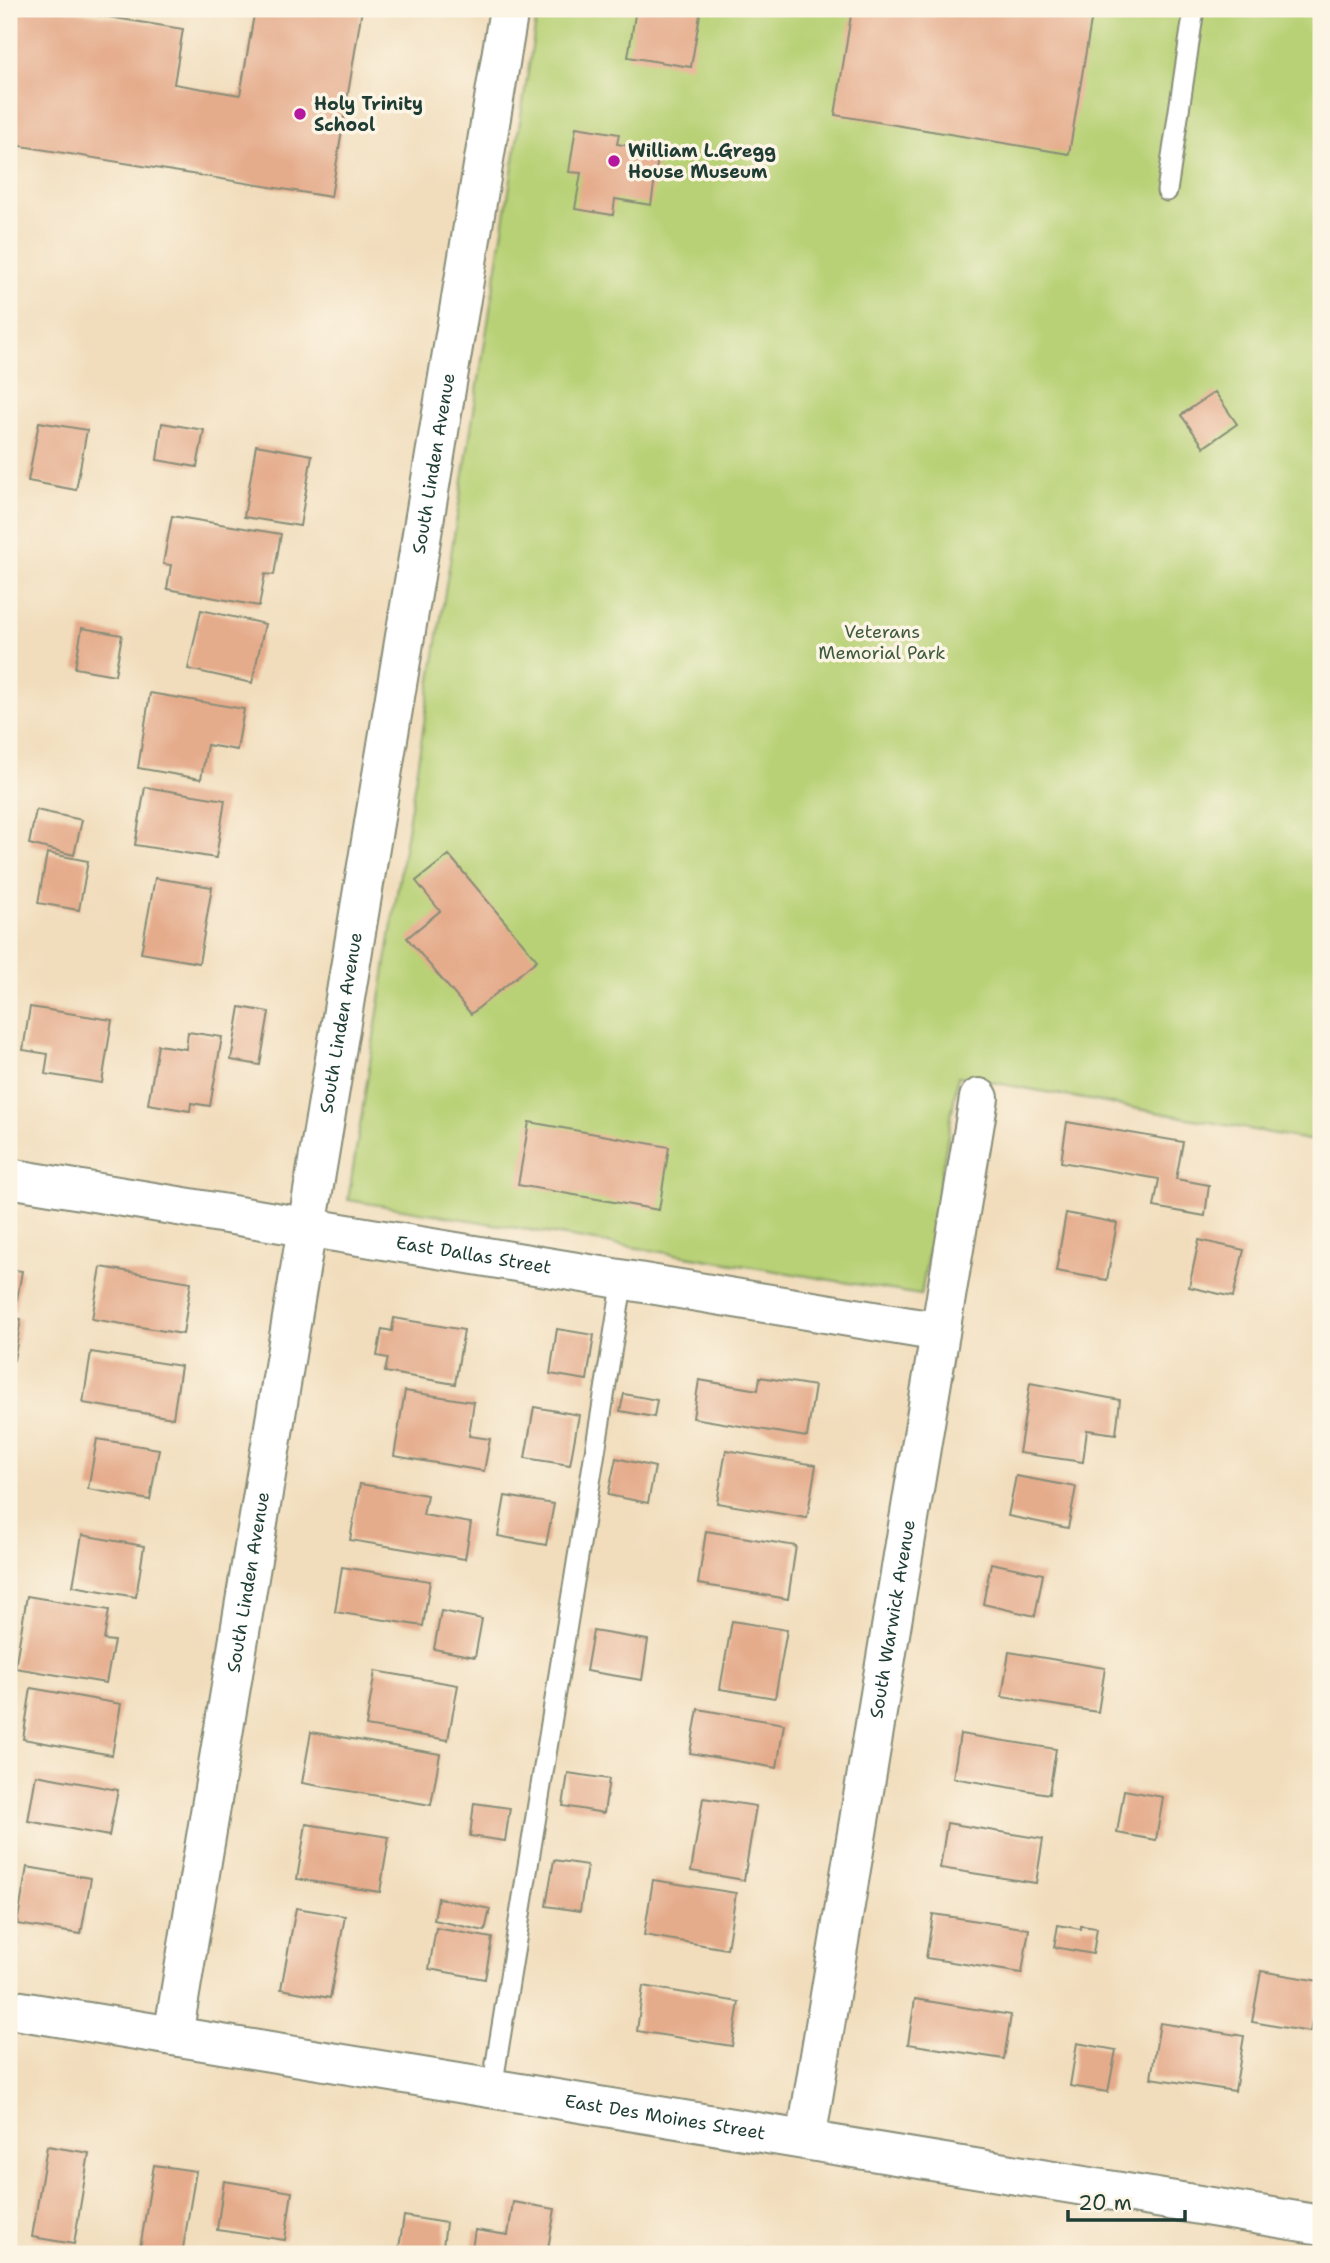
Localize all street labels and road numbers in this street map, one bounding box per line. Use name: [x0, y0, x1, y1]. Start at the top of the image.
street label: South Linden Avenue: [407, 371, 460, 556]
street label: South Linden Avenue: [314, 931, 368, 1115]
street label: East Dallas Street: [394, 1230, 553, 1280]
street label: South Linden Avenue: [221, 1490, 275, 1675]
street label: South Warwick Avenue: [864, 1518, 921, 1720]
street label: East Des Moines Street: [563, 2089, 767, 2145]

